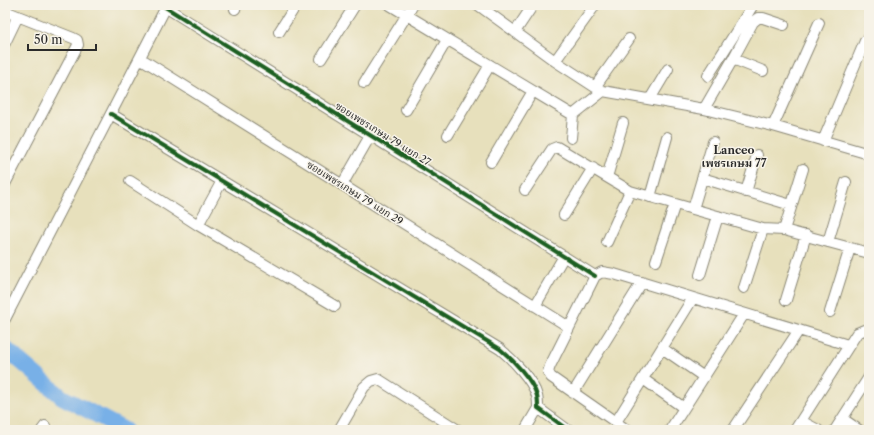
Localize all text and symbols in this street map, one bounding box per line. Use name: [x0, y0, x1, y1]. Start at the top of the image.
scale bar: [28, 26, 96, 52]
text: 50 m: [34, 32, 63, 47]
street label: ซอยเพชรเกษม 79 แยก 27: [333, 99, 433, 169]
district label: Lanceo เพชรเกษม 77: [702, 143, 767, 170]
street label: ซอยเพชรเกษม 79 แยก 29: [304, 158, 406, 228]

